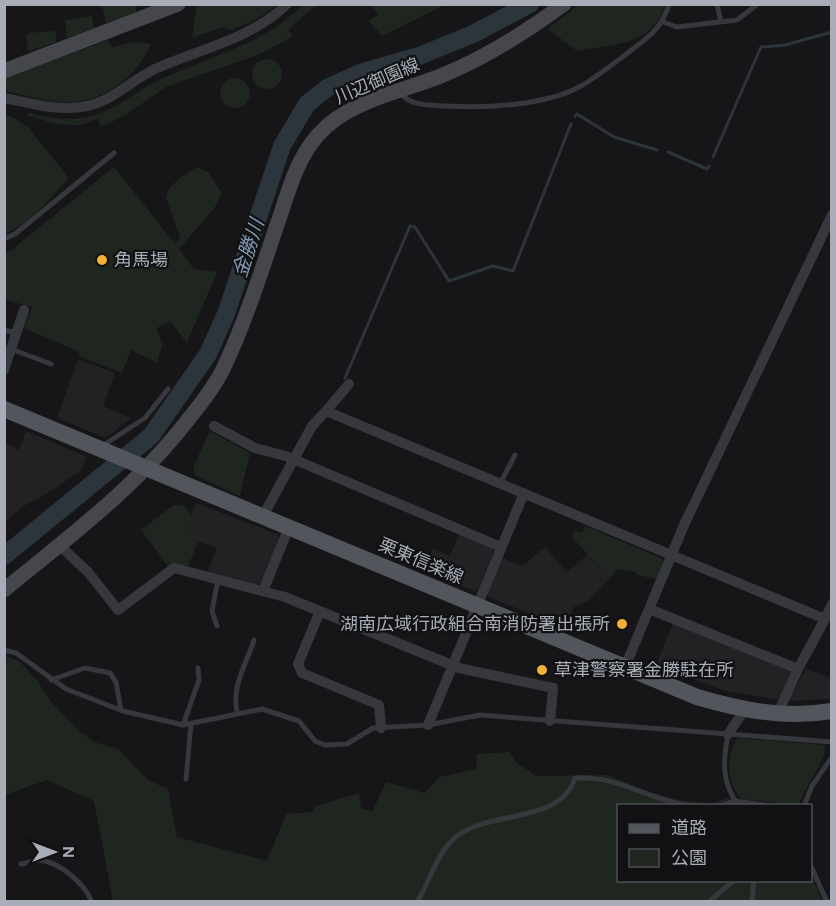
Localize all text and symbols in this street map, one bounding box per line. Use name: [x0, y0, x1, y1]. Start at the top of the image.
street label: 川辺御園線: [331, 52, 423, 110]
water label: 金勝川: [226, 214, 270, 281]
place label: 角馬場: [114, 248, 168, 272]
marker: 角馬場: [95, 253, 109, 267]
street label: 栗東信楽線: [375, 532, 467, 590]
place label: 湖南広域行政組合南消防署出張所: [340, 612, 610, 636]
marker: 湖南広域行政組合南消防署出張所: [615, 617, 629, 631]
place label: 草津警察署金勝駐在所: [554, 658, 734, 682]
marker: 草津警察署金勝駐在所: [535, 663, 549, 677]
legend: [617, 804, 812, 882]
text: 道路: [671, 816, 707, 840]
north arrow: [24, 822, 84, 882]
text: N: [58, 846, 79, 858]
text: 公園: [671, 846, 707, 870]

